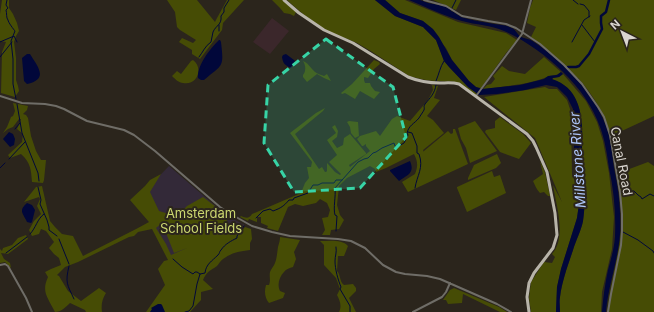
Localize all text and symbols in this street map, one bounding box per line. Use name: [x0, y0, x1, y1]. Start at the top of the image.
north arrow: [602, 12, 642, 52]
text: N: [608, 17, 623, 33]
water label: Millstone River: [565, 110, 589, 209]
street label: Canal Road: [607, 125, 637, 197]
park label: Amsterdam School Fields: [160, 205, 242, 236]

